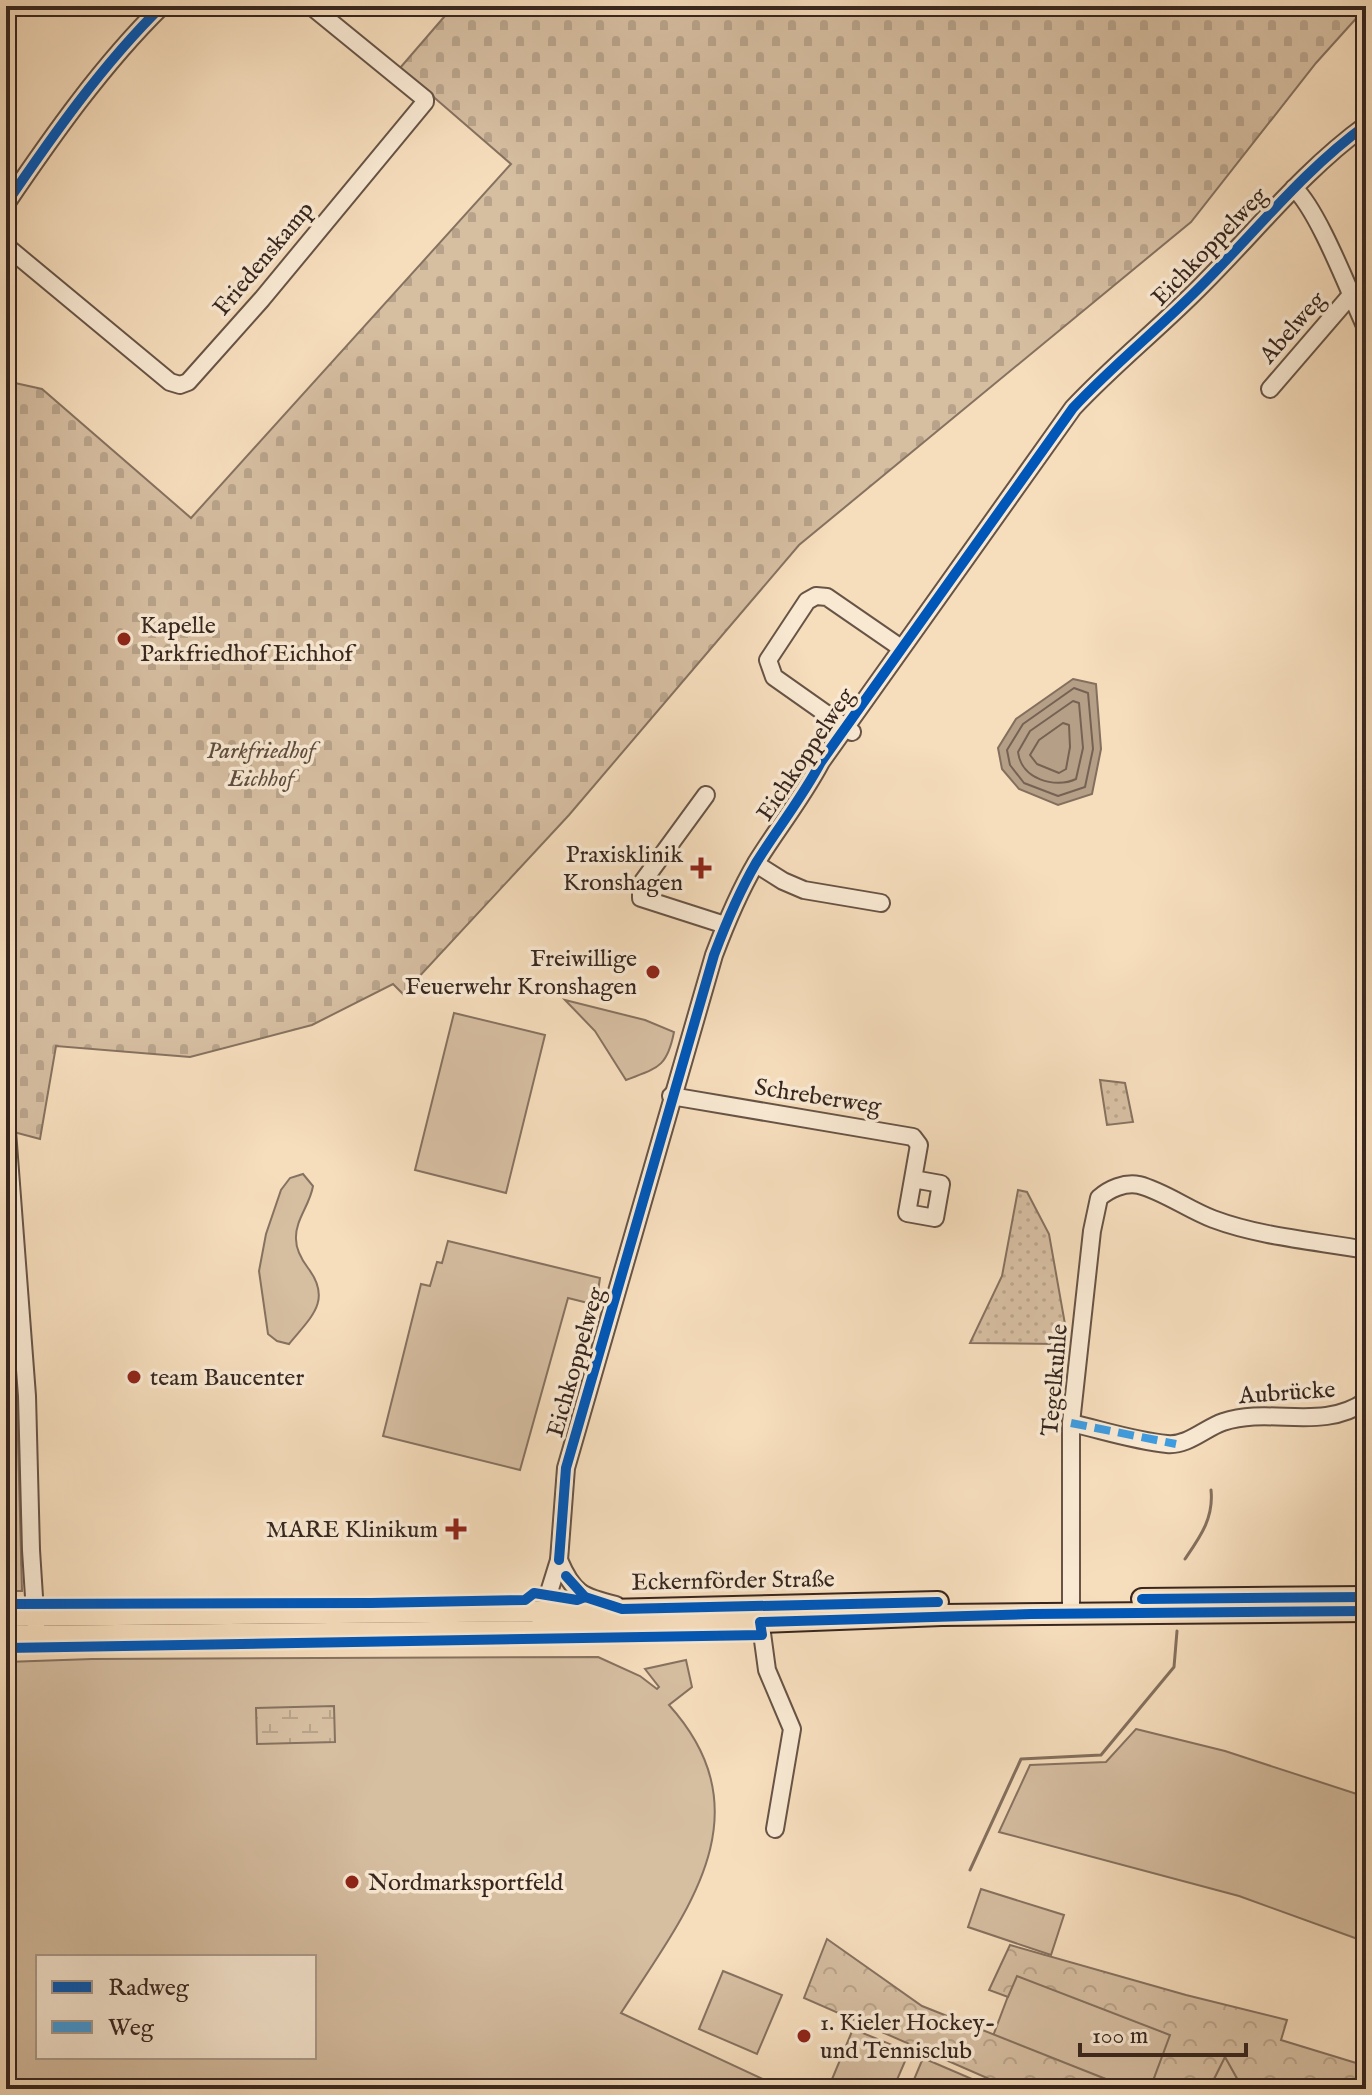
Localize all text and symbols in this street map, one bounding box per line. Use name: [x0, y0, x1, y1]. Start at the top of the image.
street label: Eichkoppelweg: [1145, 180, 1276, 313]
street label: Friedenskamp: [207, 195, 321, 323]
street label: Abelweg: [1253, 285, 1334, 371]
place label: Kapelle Parkfriedhof Eichhof: [140, 611, 357, 670]
marker: Kapelle Parkfriedhof Eichhof: [115, 630, 133, 648]
street label: Eichkoppelweg: [750, 681, 863, 828]
park label: Parkfriedhof Eichhof: [206, 736, 321, 795]
place label: Praxisklinik Kronshagen: [563, 840, 683, 899]
marker: Praxisklinik Kronshagen: [690, 857, 712, 879]
place label: Freiwillige Feuerwehr Kronshagen: [405, 944, 637, 1003]
marker: Freiwillige Feuerwehr Kronshagen: [644, 963, 662, 981]
street label: Schreberweg: [752, 1072, 884, 1123]
street label: Eichkoppelweg: [540, 1283, 613, 1441]
street label: Tegelkuhle: [1035, 1323, 1076, 1438]
place label: team Baucenter: [150, 1363, 304, 1394]
marker: team Baucenter: [125, 1368, 143, 1386]
street label: Aubrücke: [1237, 1375, 1336, 1412]
place label: MARE Klinikum: [266, 1515, 438, 1546]
marker: MARE Klinikum: [445, 1518, 467, 1540]
street label: Eckernförder Straße: [631, 1564, 835, 1599]
place label: Nordmarksportfeld: [368, 1868, 564, 1899]
marker: Nordmarksportfeld: [343, 1873, 361, 1891]
legend: [36, 1955, 316, 2059]
text: Radweg: [108, 1973, 190, 2004]
scale bar: [1080, 2007, 1246, 2057]
place label: 1. Kieler Hockey- und Tennisclub: [820, 2008, 996, 2067]
text: Weg: [108, 2013, 155, 2044]
text: 100 m: [1092, 2021, 1148, 2052]
marker: 1. Kieler Hockey- und Tennisclub: [795, 2027, 813, 2045]

